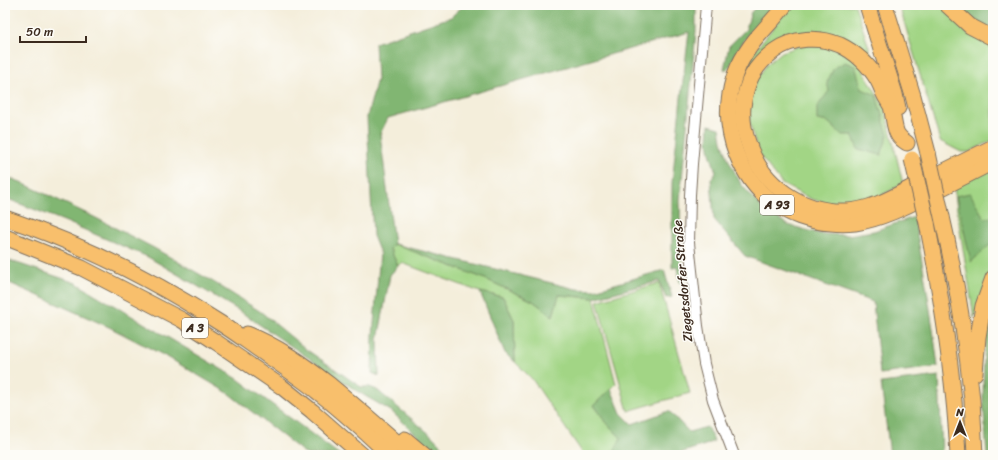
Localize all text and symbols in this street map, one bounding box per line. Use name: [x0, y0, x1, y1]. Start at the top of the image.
scale bar: [20, 18, 86, 44]
text: 50 m: [26, 21, 53, 43]
road number: A 93: [760, 195, 794, 215]
street label: Ziegetsdorfer Straße: [666, 219, 699, 343]
road number: A 3: [182, 318, 208, 338]
north arrow: [940, 402, 980, 442]
text: N: [955, 403, 964, 422]

